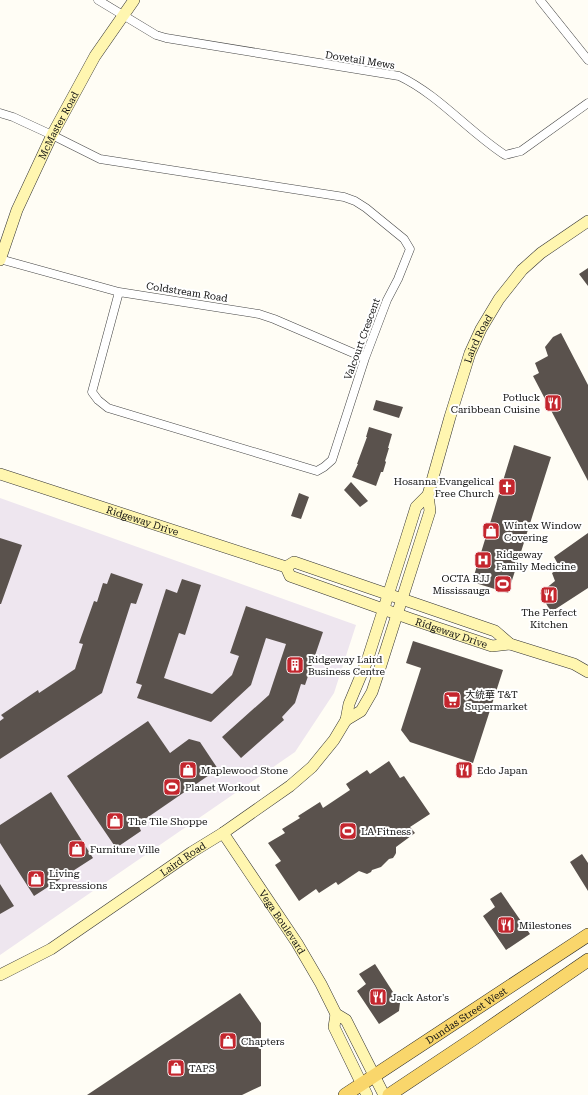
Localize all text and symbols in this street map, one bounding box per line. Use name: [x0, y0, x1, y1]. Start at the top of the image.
street label: Dovetail Mews: [324, 49, 396, 71]
street label: McMaster Road: [36, 89, 81, 161]
street label: Coldstream Road: [145, 280, 229, 304]
street label: Valcourt Crescent: [342, 296, 382, 381]
street label: Laird Road: [462, 312, 494, 364]
place label: Potluck Caribbean Cuisine: [451, 392, 541, 415]
restaurant icon: Potluck Caribbean Cuisine: [543, 393, 563, 413]
place label: Hosanna Evangelical Free Church: [394, 476, 495, 499]
church icon: Hosanna Evangelical Free Church: [497, 477, 517, 497]
street label: Ridgeway Drive: [105, 504, 181, 537]
place label: Wintex Window Covering: [504, 520, 582, 543]
shop icon: Wintex Window Covering: [481, 521, 501, 541]
place label: Ridgeway Family Medicine: [496, 549, 577, 572]
hospital icon: Ridgeway Family Medicine: [473, 550, 493, 570]
place label: OCTA BJJ Mississauga: [433, 573, 491, 596]
sports icon: OCTA BJJ Mississauga: [493, 574, 513, 594]
restaurant icon: The Perfect Kitchen: [539, 585, 559, 605]
place label: The Perfect Kitchen: [521, 607, 577, 630]
street label: Ridgeway Drive: [414, 615, 489, 650]
place label: Ridgeway Laird Business Centre: [308, 654, 386, 677]
building icon: Ridgeway Laird Business Centre: [285, 655, 305, 675]
place label: 大統華 T&T Supermarket: [465, 689, 528, 712]
supermarket icon: 大統華 T&T Supermarket: [442, 690, 462, 710]
shop icon: Maplewood Stone: [178, 760, 198, 780]
restaurant icon: Edo Japan: [454, 760, 474, 780]
place label: Maplewood Stone: [201, 765, 289, 776]
place label: Edo Japan: [477, 765, 528, 776]
sports icon: Planet Workout: [162, 777, 182, 797]
place label: Planet Workout: [185, 782, 260, 793]
shop icon: The Tile Shoppe: [105, 811, 125, 831]
place label: The Tile Shoppe: [128, 816, 208, 827]
sports icon: LA Fitness: [338, 821, 358, 841]
place label: LA Fitness: [361, 826, 411, 837]
shop icon: Furniture Ville: [67, 839, 87, 859]
street label: Laird Road: [158, 839, 208, 878]
place label: Furniture Ville: [90, 844, 160, 855]
place label: Living Expressions: [49, 868, 107, 891]
shop icon: Living Expressions: [26, 869, 46, 889]
street label: Vega Boulevard: [257, 888, 308, 956]
restaurant icon: Milestones: [496, 915, 516, 935]
place label: Milestones: [519, 920, 572, 931]
street label: Dundas Street West: [424, 985, 509, 1046]
restaurant icon: Jack Astor's: [368, 987, 388, 1007]
place label: Jack Astor's: [391, 992, 449, 1003]
shop icon: Chapters: [218, 1031, 238, 1051]
place label: Chapters: [241, 1036, 285, 1047]
shop icon: TAPS: [166, 1058, 186, 1078]
place label: TAPS: [189, 1063, 215, 1074]

